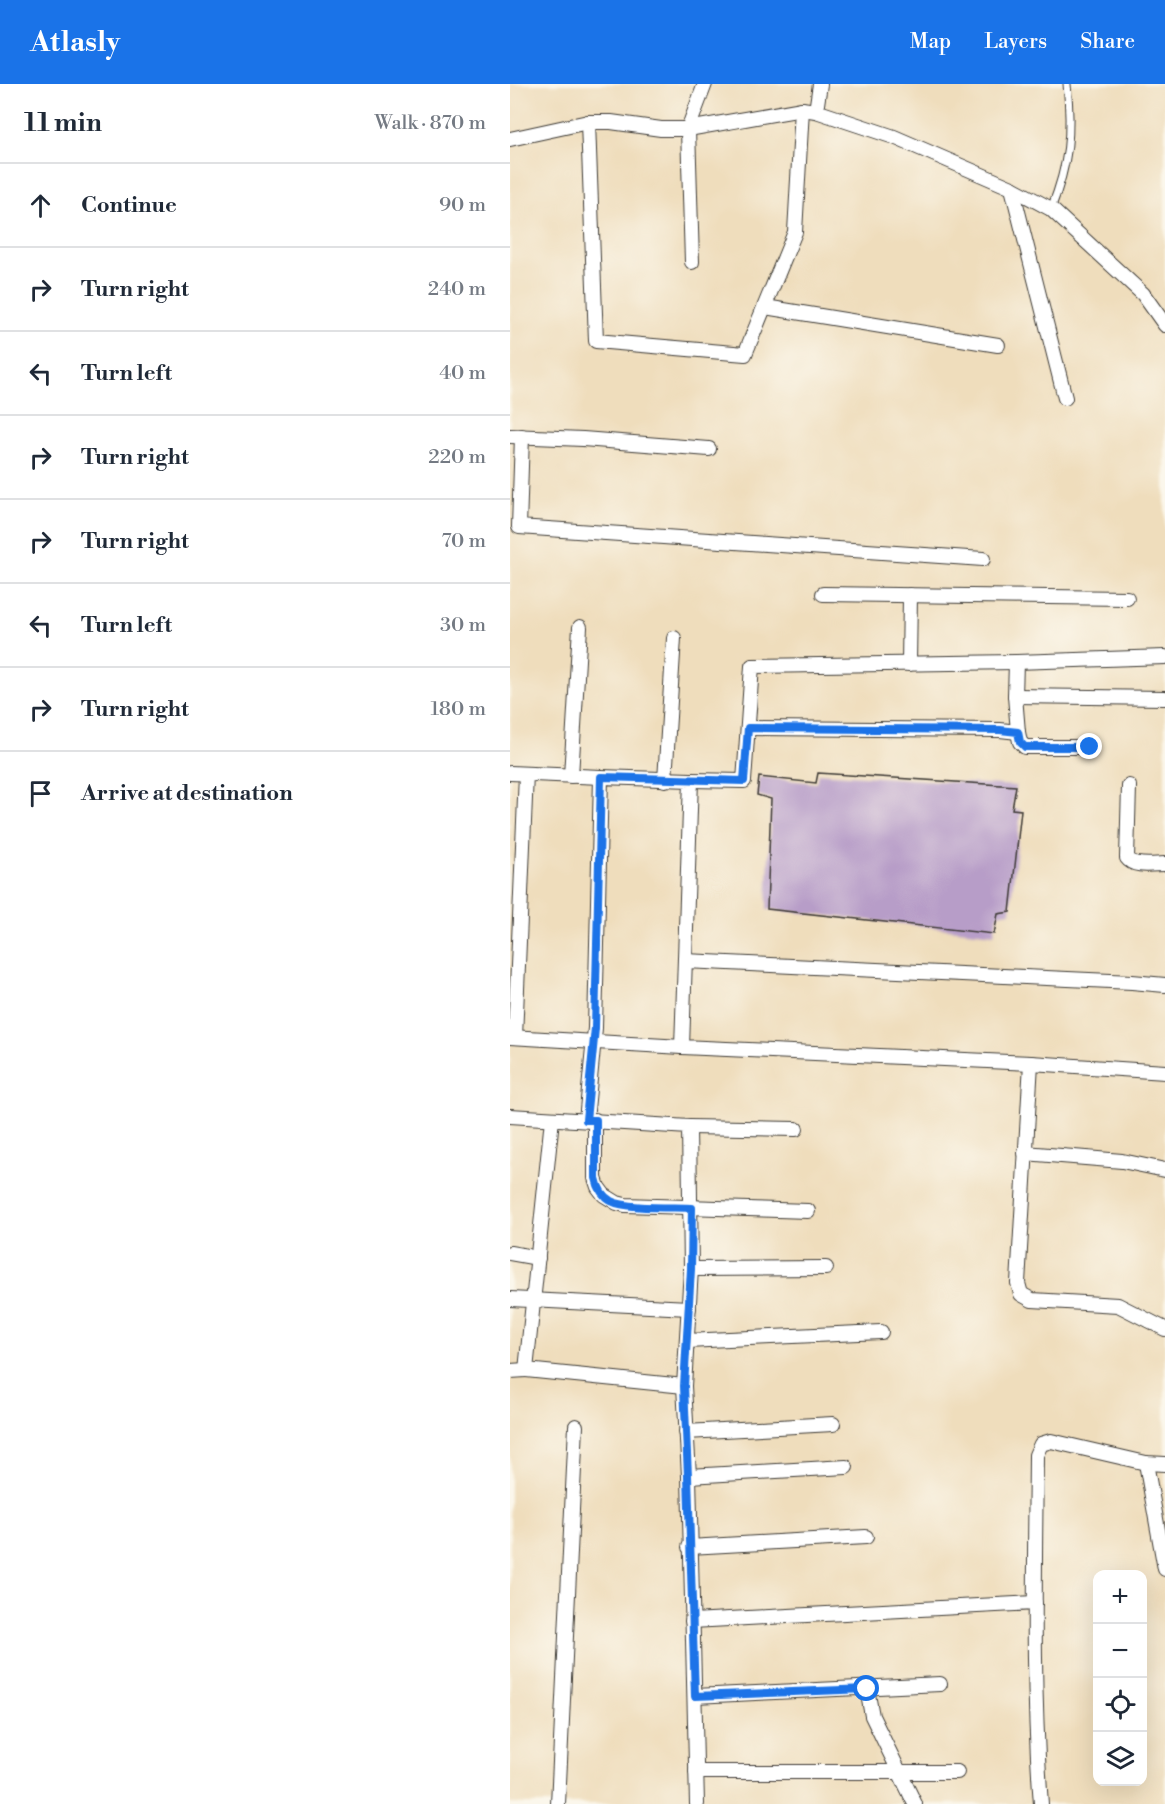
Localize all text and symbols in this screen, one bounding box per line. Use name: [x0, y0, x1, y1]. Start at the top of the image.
text: Atlasly: [30, 25, 120, 60]
text: Map: [910, 29, 951, 55]
text: Layers: [984, 29, 1047, 55]
text: Share: [1080, 29, 1135, 55]
text: 11 min: [24, 107, 102, 139]
text: Walk · 870 m: [375, 111, 486, 136]
icon: ahead: [24, 189, 57, 222]
text: Continue: [81, 192, 177, 219]
text: 90 m: [439, 193, 486, 218]
icon: right: [24, 273, 57, 306]
text: Turn right: [81, 276, 189, 303]
text: 240 m: [428, 277, 486, 302]
icon: left: [24, 357, 57, 390]
text: Turn left: [81, 360, 172, 387]
text: 40 m: [439, 361, 486, 386]
icon: right: [24, 441, 57, 474]
text: Turn right: [81, 444, 189, 471]
text: 220 m: [428, 445, 486, 470]
icon: right: [24, 525, 57, 558]
text: Turn right: [81, 528, 189, 555]
text: 70 m: [442, 529, 486, 554]
icon: left: [24, 609, 57, 642]
text: Turn left: [81, 612, 172, 639]
text: 30 m: [440, 613, 486, 638]
icon: right: [24, 693, 57, 726]
text: Turn right: [81, 696, 189, 723]
text: 180 m: [431, 697, 486, 722]
route end: [1076, 733, 1102, 759]
icon: arrive: [24, 777, 57, 810]
text: Arrive at destination: [81, 780, 293, 807]
map controls: [1093, 1570, 1147, 1786]
button: +: [1093, 1570, 1147, 1624]
button: −: [1093, 1624, 1147, 1678]
route start: [853, 1675, 879, 1701]
button: locate: [1093, 1678, 1147, 1732]
button: layers: [1093, 1732, 1147, 1786]

